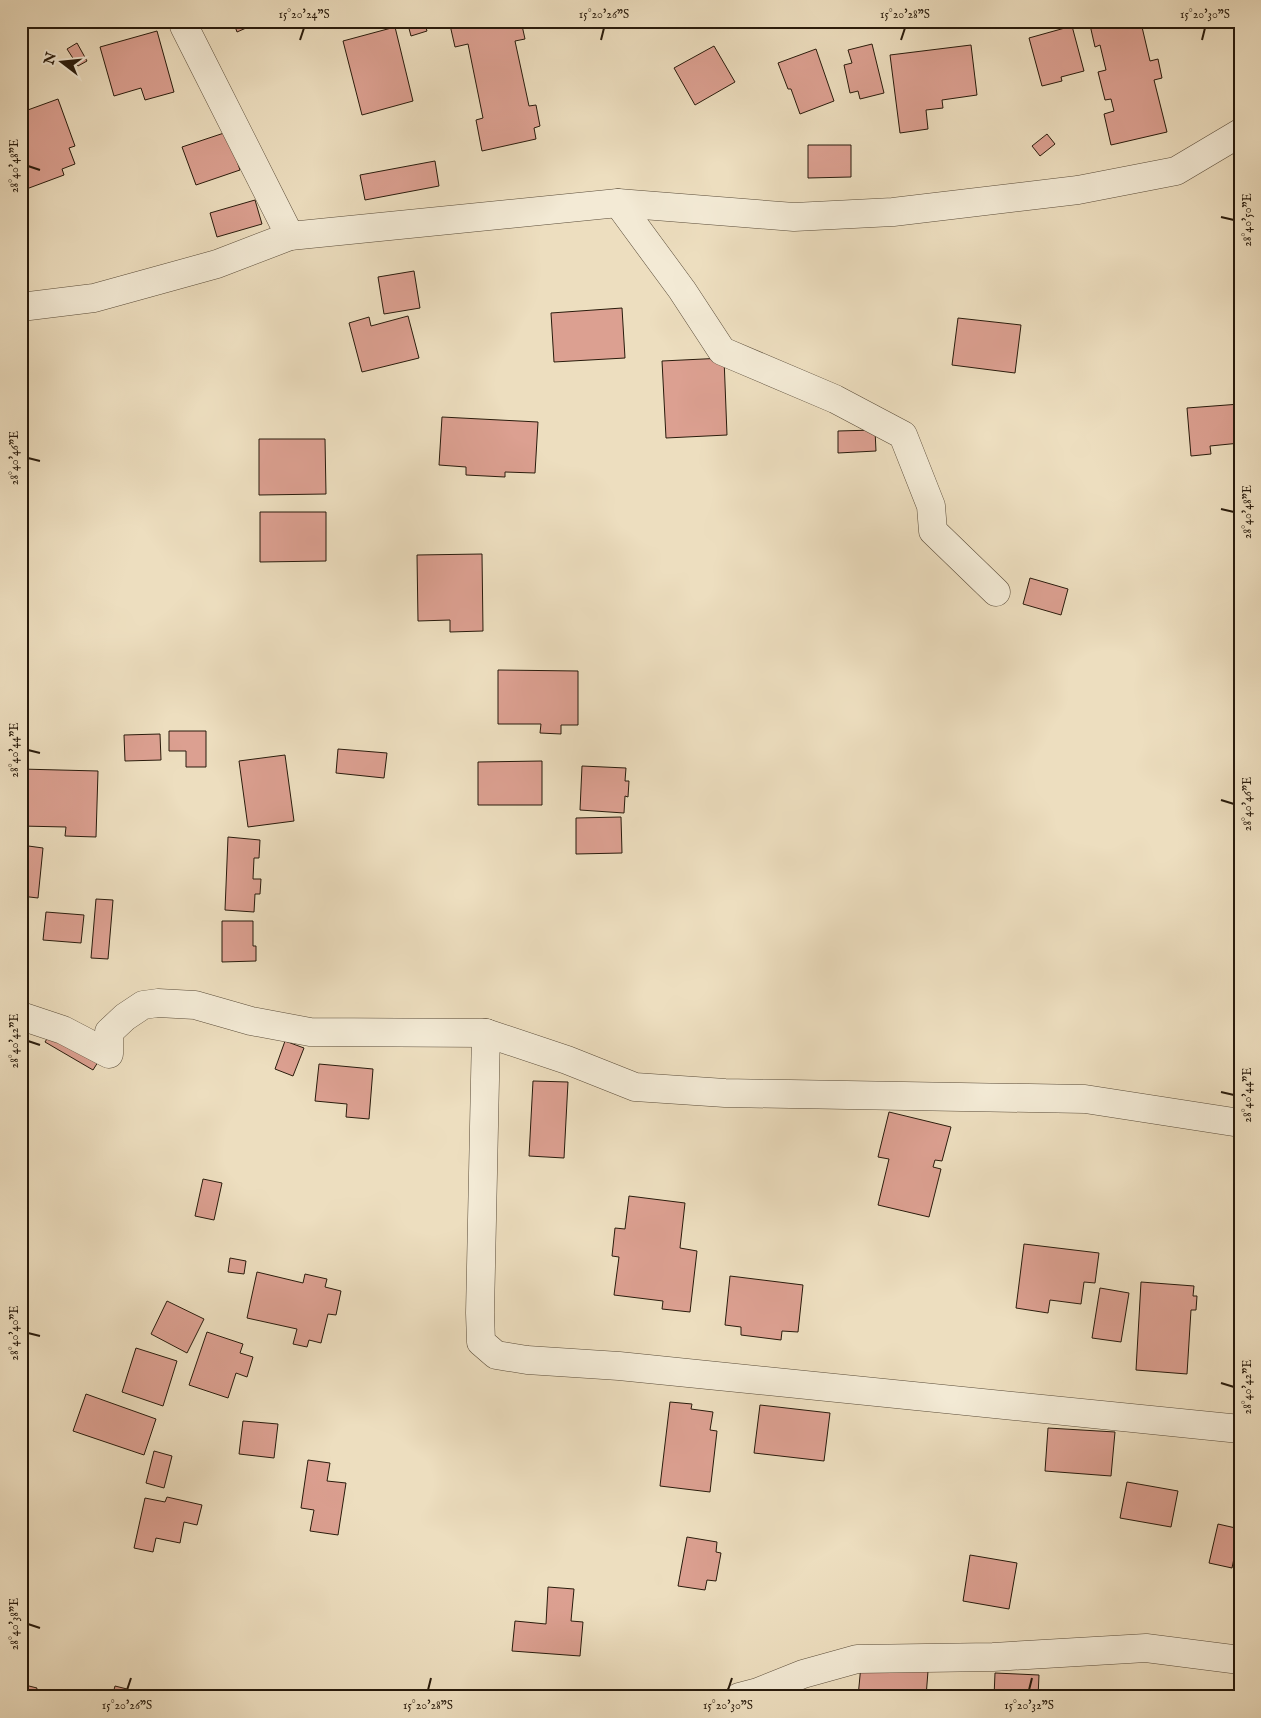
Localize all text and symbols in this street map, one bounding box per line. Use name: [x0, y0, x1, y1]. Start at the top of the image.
text: 15°20'24"S: [278, 7, 330, 22]
text: 15°20'26"S: [579, 7, 629, 22]
text: 15°20'28"S: [880, 7, 930, 22]
text: 15°20'30"S: [1180, 7, 1230, 22]
north arrow: [38, 38, 88, 88]
text: N: [40, 50, 61, 68]
text: 28°40'48"E: [7, 139, 22, 193]
text: 28°40'50"E: [1240, 193, 1255, 247]
text: 28°40'46"E: [7, 431, 22, 485]
text: 28°40'48"E: [1240, 485, 1255, 539]
text: 28°40'44"E: [7, 722, 22, 778]
text: 28°40'46"E: [1240, 777, 1255, 831]
text: 28°40'42"E: [7, 1013, 22, 1069]
text: 28°40'44"E: [1240, 1067, 1255, 1123]
text: 28°40'40"E: [7, 1305, 22, 1361]
text: 28°40'42"E: [1240, 1359, 1255, 1415]
text: 28°40'38"E: [7, 1598, 22, 1650]
text: 15°20'26"S: [102, 1698, 152, 1713]
text: 15°20'28"S: [403, 1698, 453, 1713]
text: 15°20'30"S: [703, 1698, 753, 1713]
text: 15°20'32"S: [1004, 1698, 1054, 1713]

